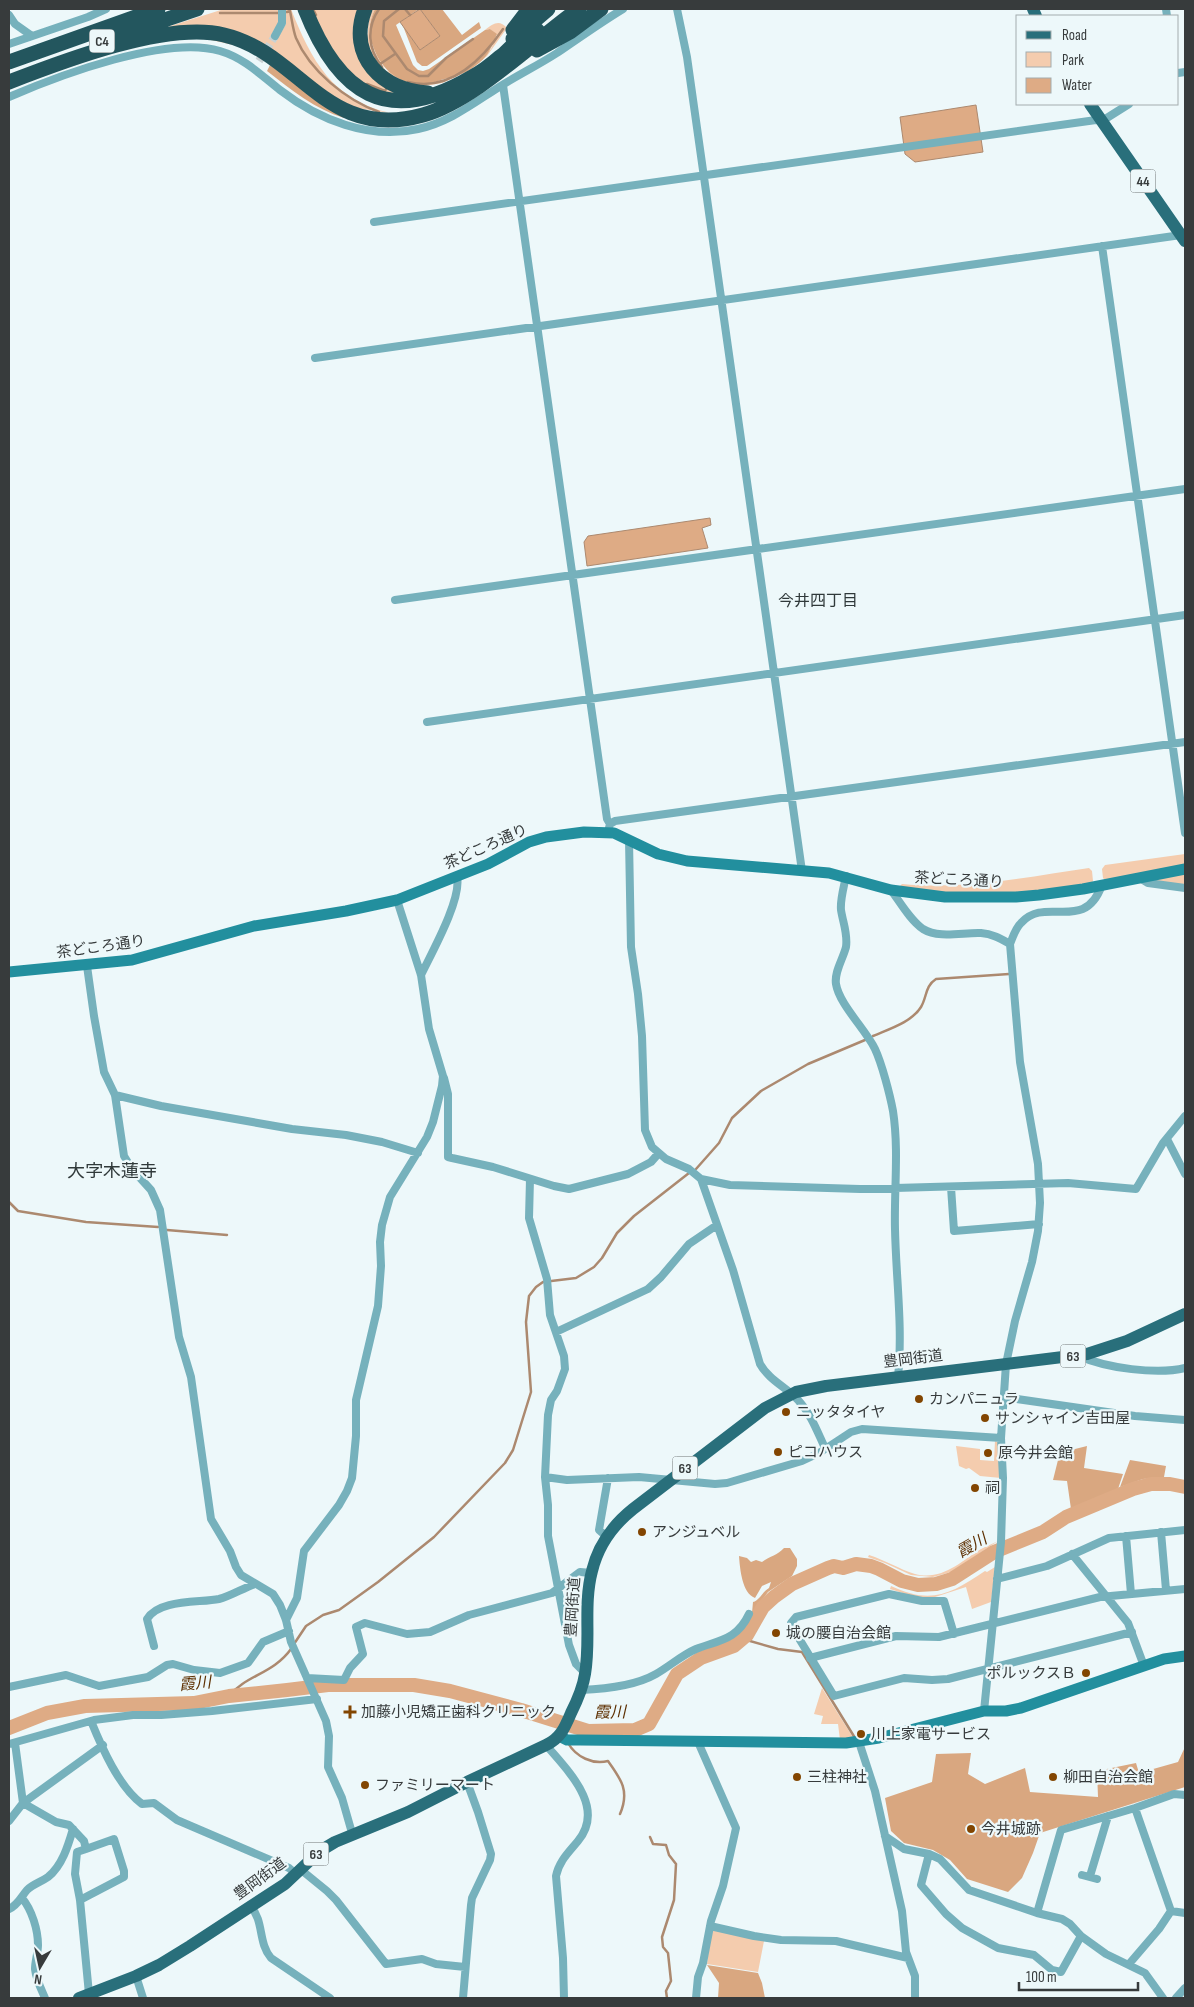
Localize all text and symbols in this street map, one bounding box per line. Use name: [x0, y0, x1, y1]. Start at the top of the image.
legend: [1016, 15, 1179, 105]
text: Road: [1062, 26, 1087, 45]
road number: C4: [90, 29, 114, 52]
text: Park: [1062, 51, 1084, 70]
text: Water: [1062, 76, 1093, 95]
road number: 44: [1130, 170, 1156, 192]
district label: 今井四丁目: [778, 592, 858, 611]
street label: 茶どころ通り: [441, 820, 531, 874]
street label: 茶どころ通り: [914, 868, 1004, 892]
street label: 茶どころ通り: [55, 931, 147, 963]
district label: 大字木蓮寺: [67, 1161, 157, 1182]
road number: 63: [1060, 1344, 1086, 1368]
street label: 豊岡街道: [882, 1346, 944, 1372]
place label: カンパニュラ: [929, 1390, 1019, 1409]
marker: カンパニュラ: [913, 1393, 925, 1405]
place label: ニッタタイヤ: [796, 1403, 886, 1422]
marker: ニッタタイヤ: [780, 1406, 792, 1418]
place label: サンシャイン吉田屋: [995, 1409, 1130, 1428]
marker: サンシャイン吉田屋: [979, 1412, 991, 1424]
place label: ピコハウス: [788, 1443, 863, 1462]
place label: 原今井会館: [998, 1444, 1073, 1463]
marker: ピコハウス: [772, 1446, 784, 1458]
marker: 原今井会館: [982, 1447, 994, 1459]
road number: 63: [672, 1456, 698, 1480]
place label: 祠: [985, 1479, 1000, 1498]
marker: 祠: [969, 1482, 981, 1494]
place label: アンジュベル: [652, 1523, 740, 1542]
marker: アンジュベル: [636, 1526, 648, 1538]
water label: 霞川: [953, 1529, 992, 1562]
street label: 豊岡街道: [561, 1576, 585, 1638]
place label: 城の腰自治会館: [786, 1624, 891, 1643]
marker: 城の腰自治会館: [770, 1627, 782, 1639]
place label: ポルックスＢ: [986, 1664, 1076, 1683]
marker: ポルックスＢ: [1080, 1667, 1092, 1679]
water label: 霞川: [178, 1673, 214, 1695]
place label: 加藤小児矯正歯科クリニック: [361, 1703, 556, 1722]
water label: 霞川: [594, 1703, 628, 1723]
marker: 加藤小児矯正歯科クリニック: [343, 1705, 357, 1719]
place label: 川上家電サービス: [871, 1725, 991, 1744]
marker: 川上家電サービス: [855, 1728, 867, 1740]
place label: 三柱神社: [807, 1768, 867, 1787]
place label: 柳田自治会館: [1063, 1768, 1153, 1787]
marker: 三柱神社: [791, 1771, 803, 1783]
marker: 柳田自治会館: [1047, 1771, 1059, 1783]
place label: ファミリーマート: [375, 1776, 495, 1795]
marker: ファミリーマート: [359, 1779, 371, 1791]
place label: 今井城跡: [981, 1820, 1041, 1839]
marker: 今井城跡: [965, 1823, 977, 1835]
road number: 63: [304, 1842, 328, 1866]
street label: 豊岡街道: [230, 1854, 290, 1904]
north arrow: [15, 1942, 65, 1992]
scale bar: [1019, 1960, 1138, 1992]
text: 100 m: [1026, 1968, 1057, 1987]
text: N: [33, 1970, 43, 1988]

